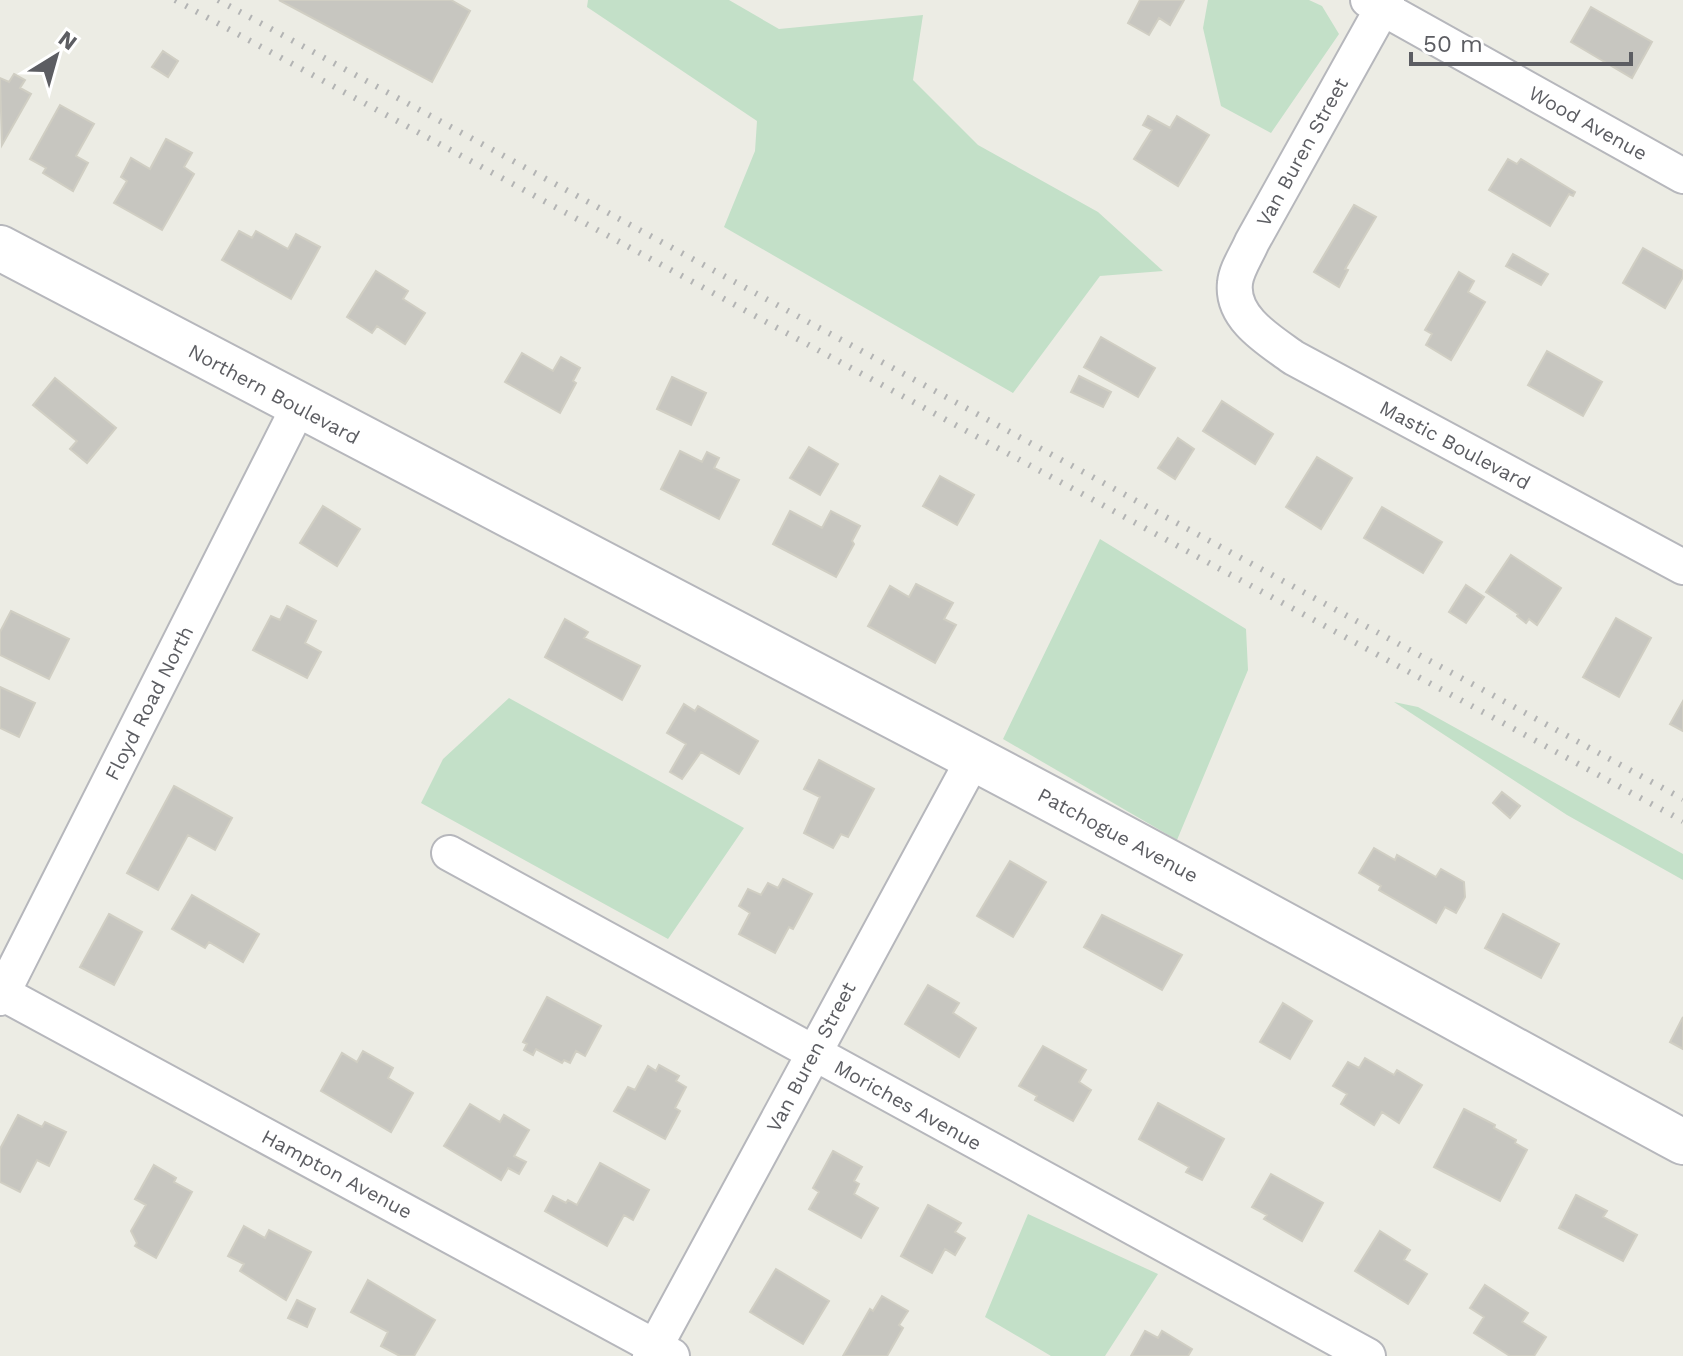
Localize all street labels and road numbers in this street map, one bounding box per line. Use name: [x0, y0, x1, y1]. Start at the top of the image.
street label: Van Buren Street: [1251, 73, 1353, 231]
street label: Wood Avenue: [1525, 81, 1651, 165]
street label: Northern Boulevard: [184, 339, 364, 449]
street label: Mastic Boulevard: [1376, 395, 1534, 495]
street label: Floyd Road North: [100, 622, 198, 784]
street label: Patchogue Avenue: [1034, 783, 1202, 887]
street label: Van Buren Street: [761, 977, 861, 1136]
street label: Moriches Avenue: [830, 1055, 986, 1155]
street label: Hampton Avenue: [258, 1124, 416, 1224]

